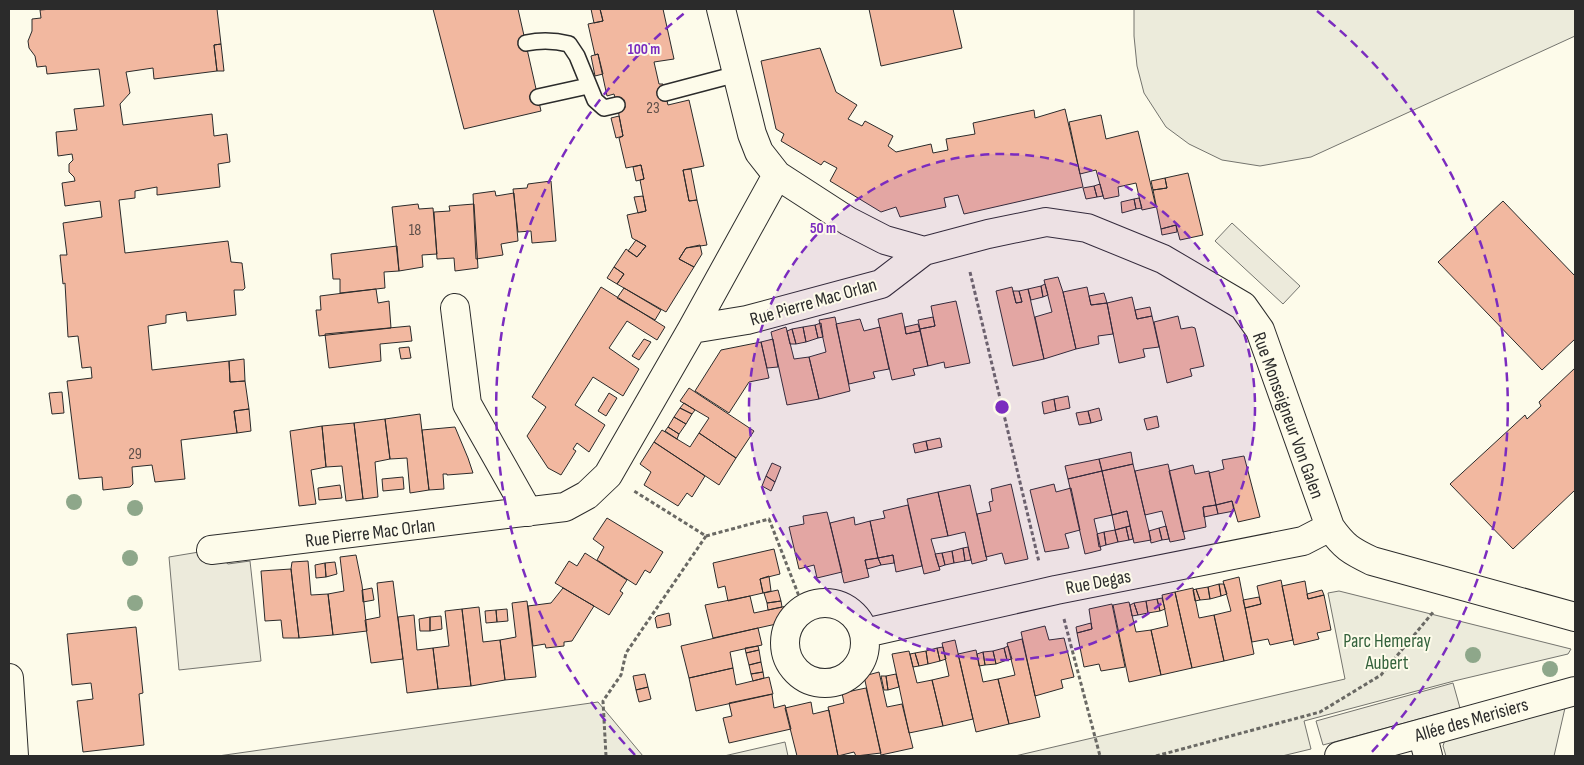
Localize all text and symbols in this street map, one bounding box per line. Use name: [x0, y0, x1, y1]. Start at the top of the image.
text: 100 m: [628, 40, 660, 59]
house number: 23: [646, 99, 660, 118]
text: 50 m: [810, 219, 836, 238]
house number: 18: [409, 221, 421, 240]
street label: Rue Pierre Mac Orlan: [747, 273, 879, 332]
street label: Rue Monseigneur Von Galen: [1247, 329, 1328, 502]
centre of rings: [993, 398, 1011, 416]
house number: 29: [128, 445, 142, 464]
street label: Rue Pierre Mac Orlan: [304, 514, 437, 553]
street label: Rue Degas: [1064, 565, 1133, 600]
park label: Parc Hemeray Aubert: [1343, 630, 1431, 675]
street label: Allée des Merisiers: [1411, 693, 1531, 748]

